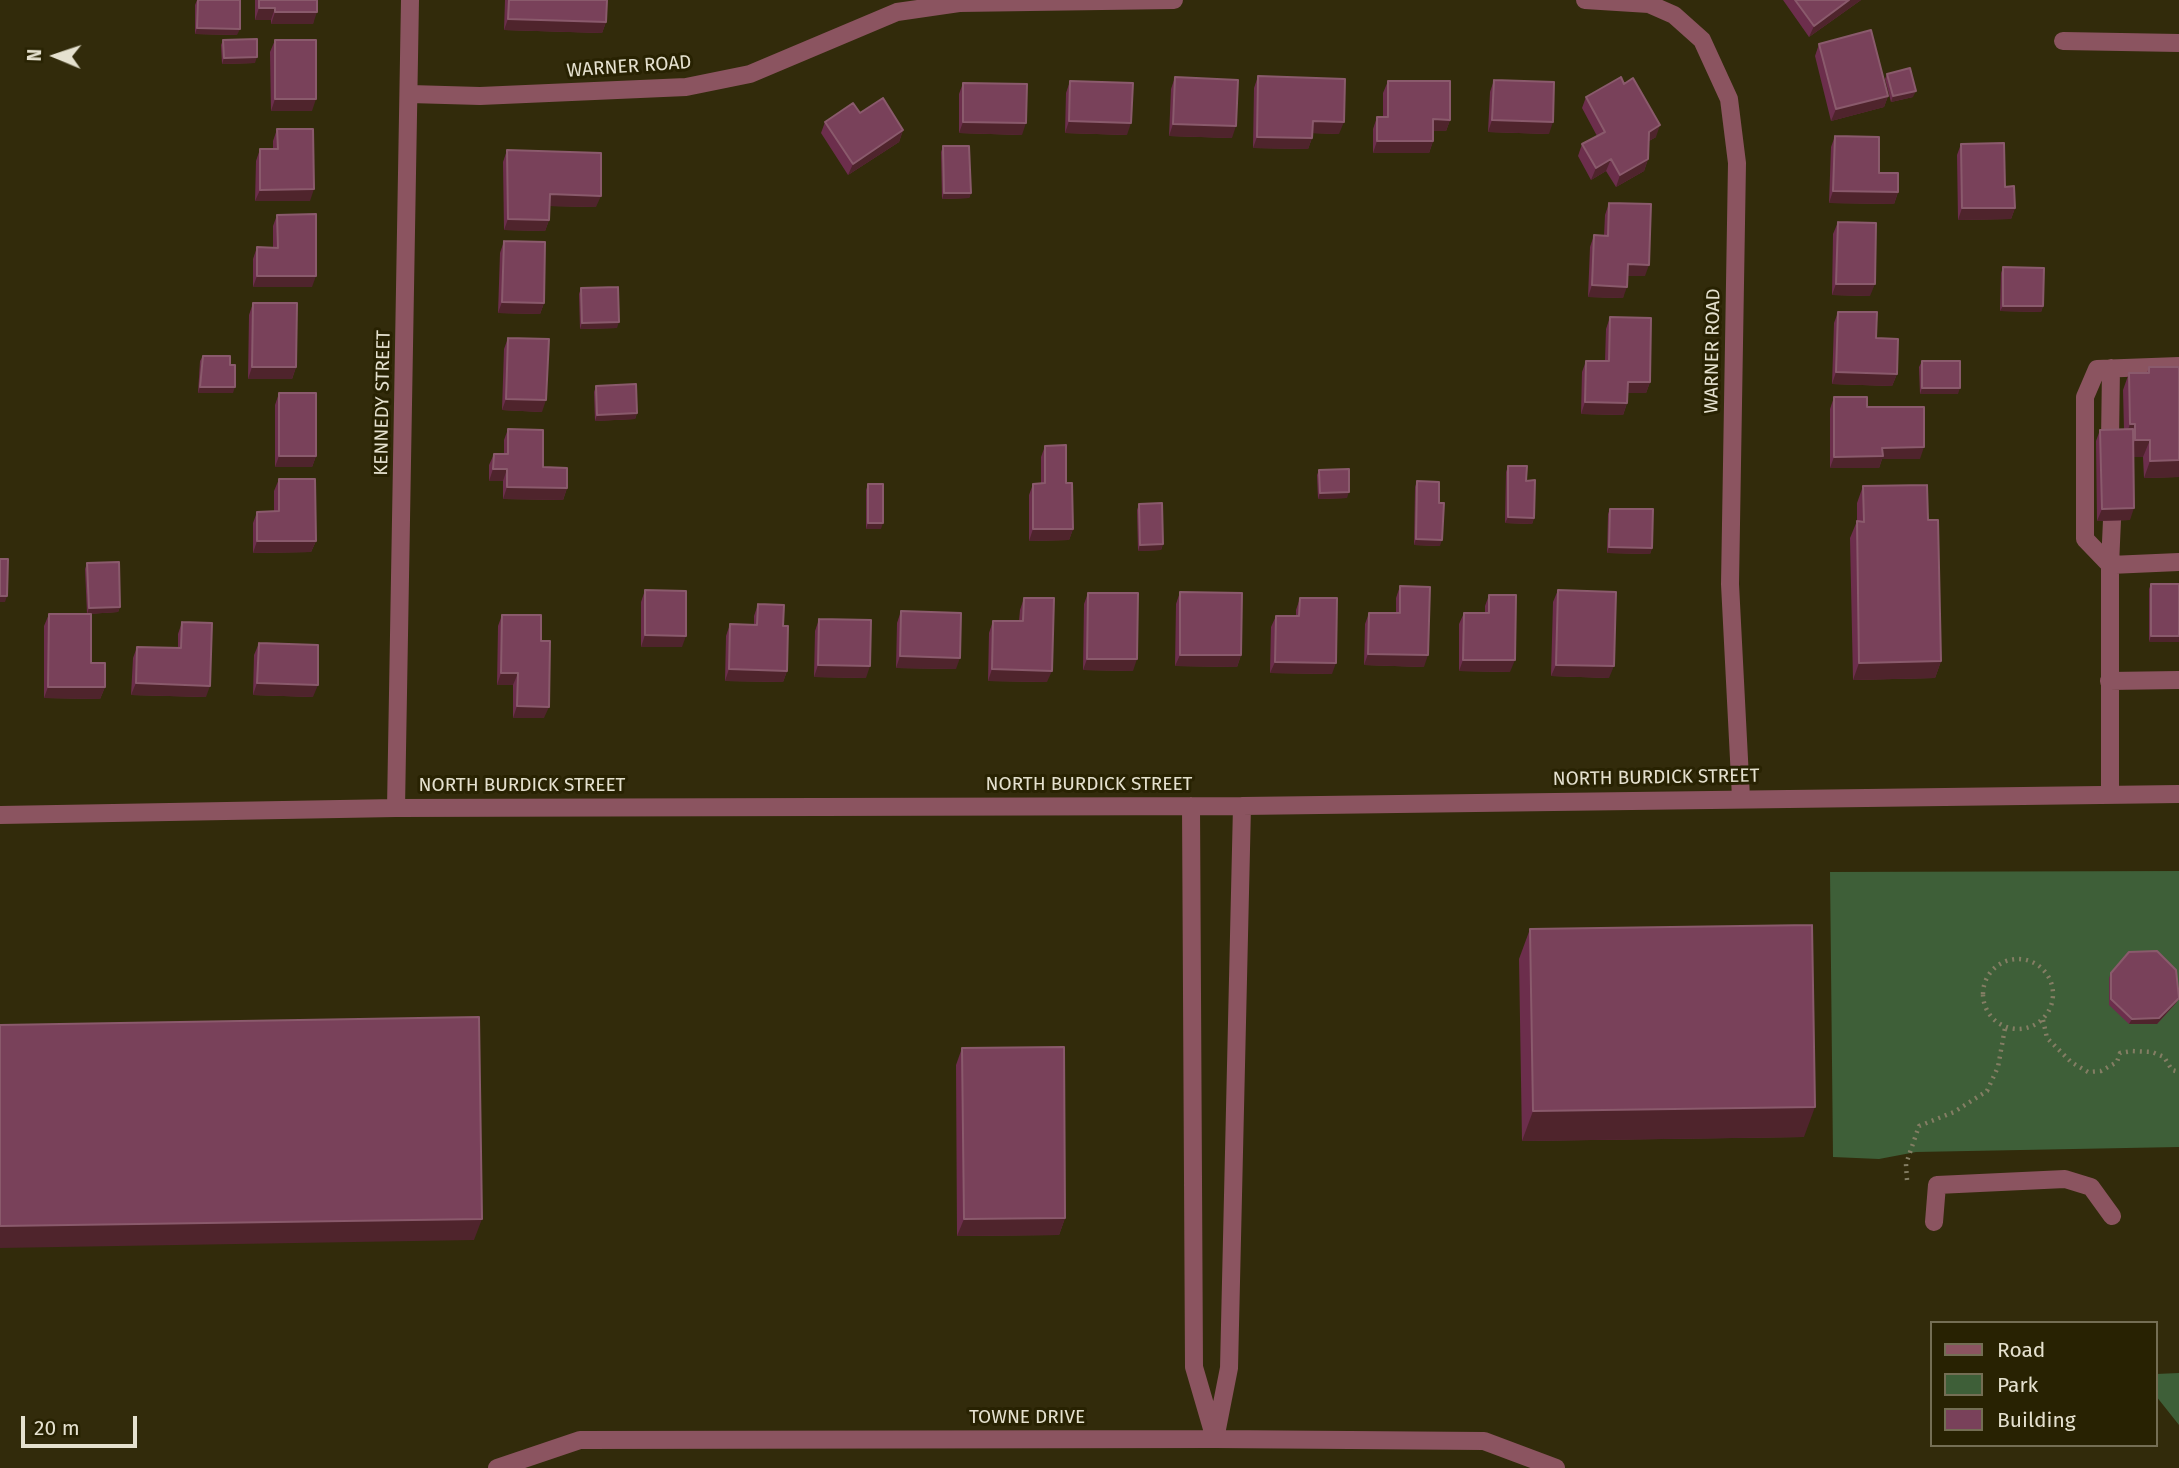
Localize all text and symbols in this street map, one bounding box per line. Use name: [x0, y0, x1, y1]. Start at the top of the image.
north arrow: [21, 21, 91, 91]
text: N: [23, 49, 46, 62]
street label: WARNER ROAD: [566, 51, 692, 83]
street label: WARNER ROAD: [1701, 288, 1725, 414]
street label: KENNEDY STREET: [370, 330, 396, 476]
street label: NORTH BURDICK STREET: [1552, 765, 1760, 791]
street label: NORTH BURDICK STREET: [986, 774, 1192, 796]
street label: NORTH BURDICK STREET: [419, 775, 625, 797]
legend: [1930, 1321, 2158, 1447]
text: Road: [1997, 1337, 2045, 1363]
text: Park: [1997, 1372, 2038, 1398]
scale bar: [24, 1402, 140, 1446]
street label: TOWNE DRIVE: [969, 1407, 1085, 1429]
text: Building: [1997, 1407, 2076, 1433]
text: 20 m: [34, 1415, 80, 1441]

